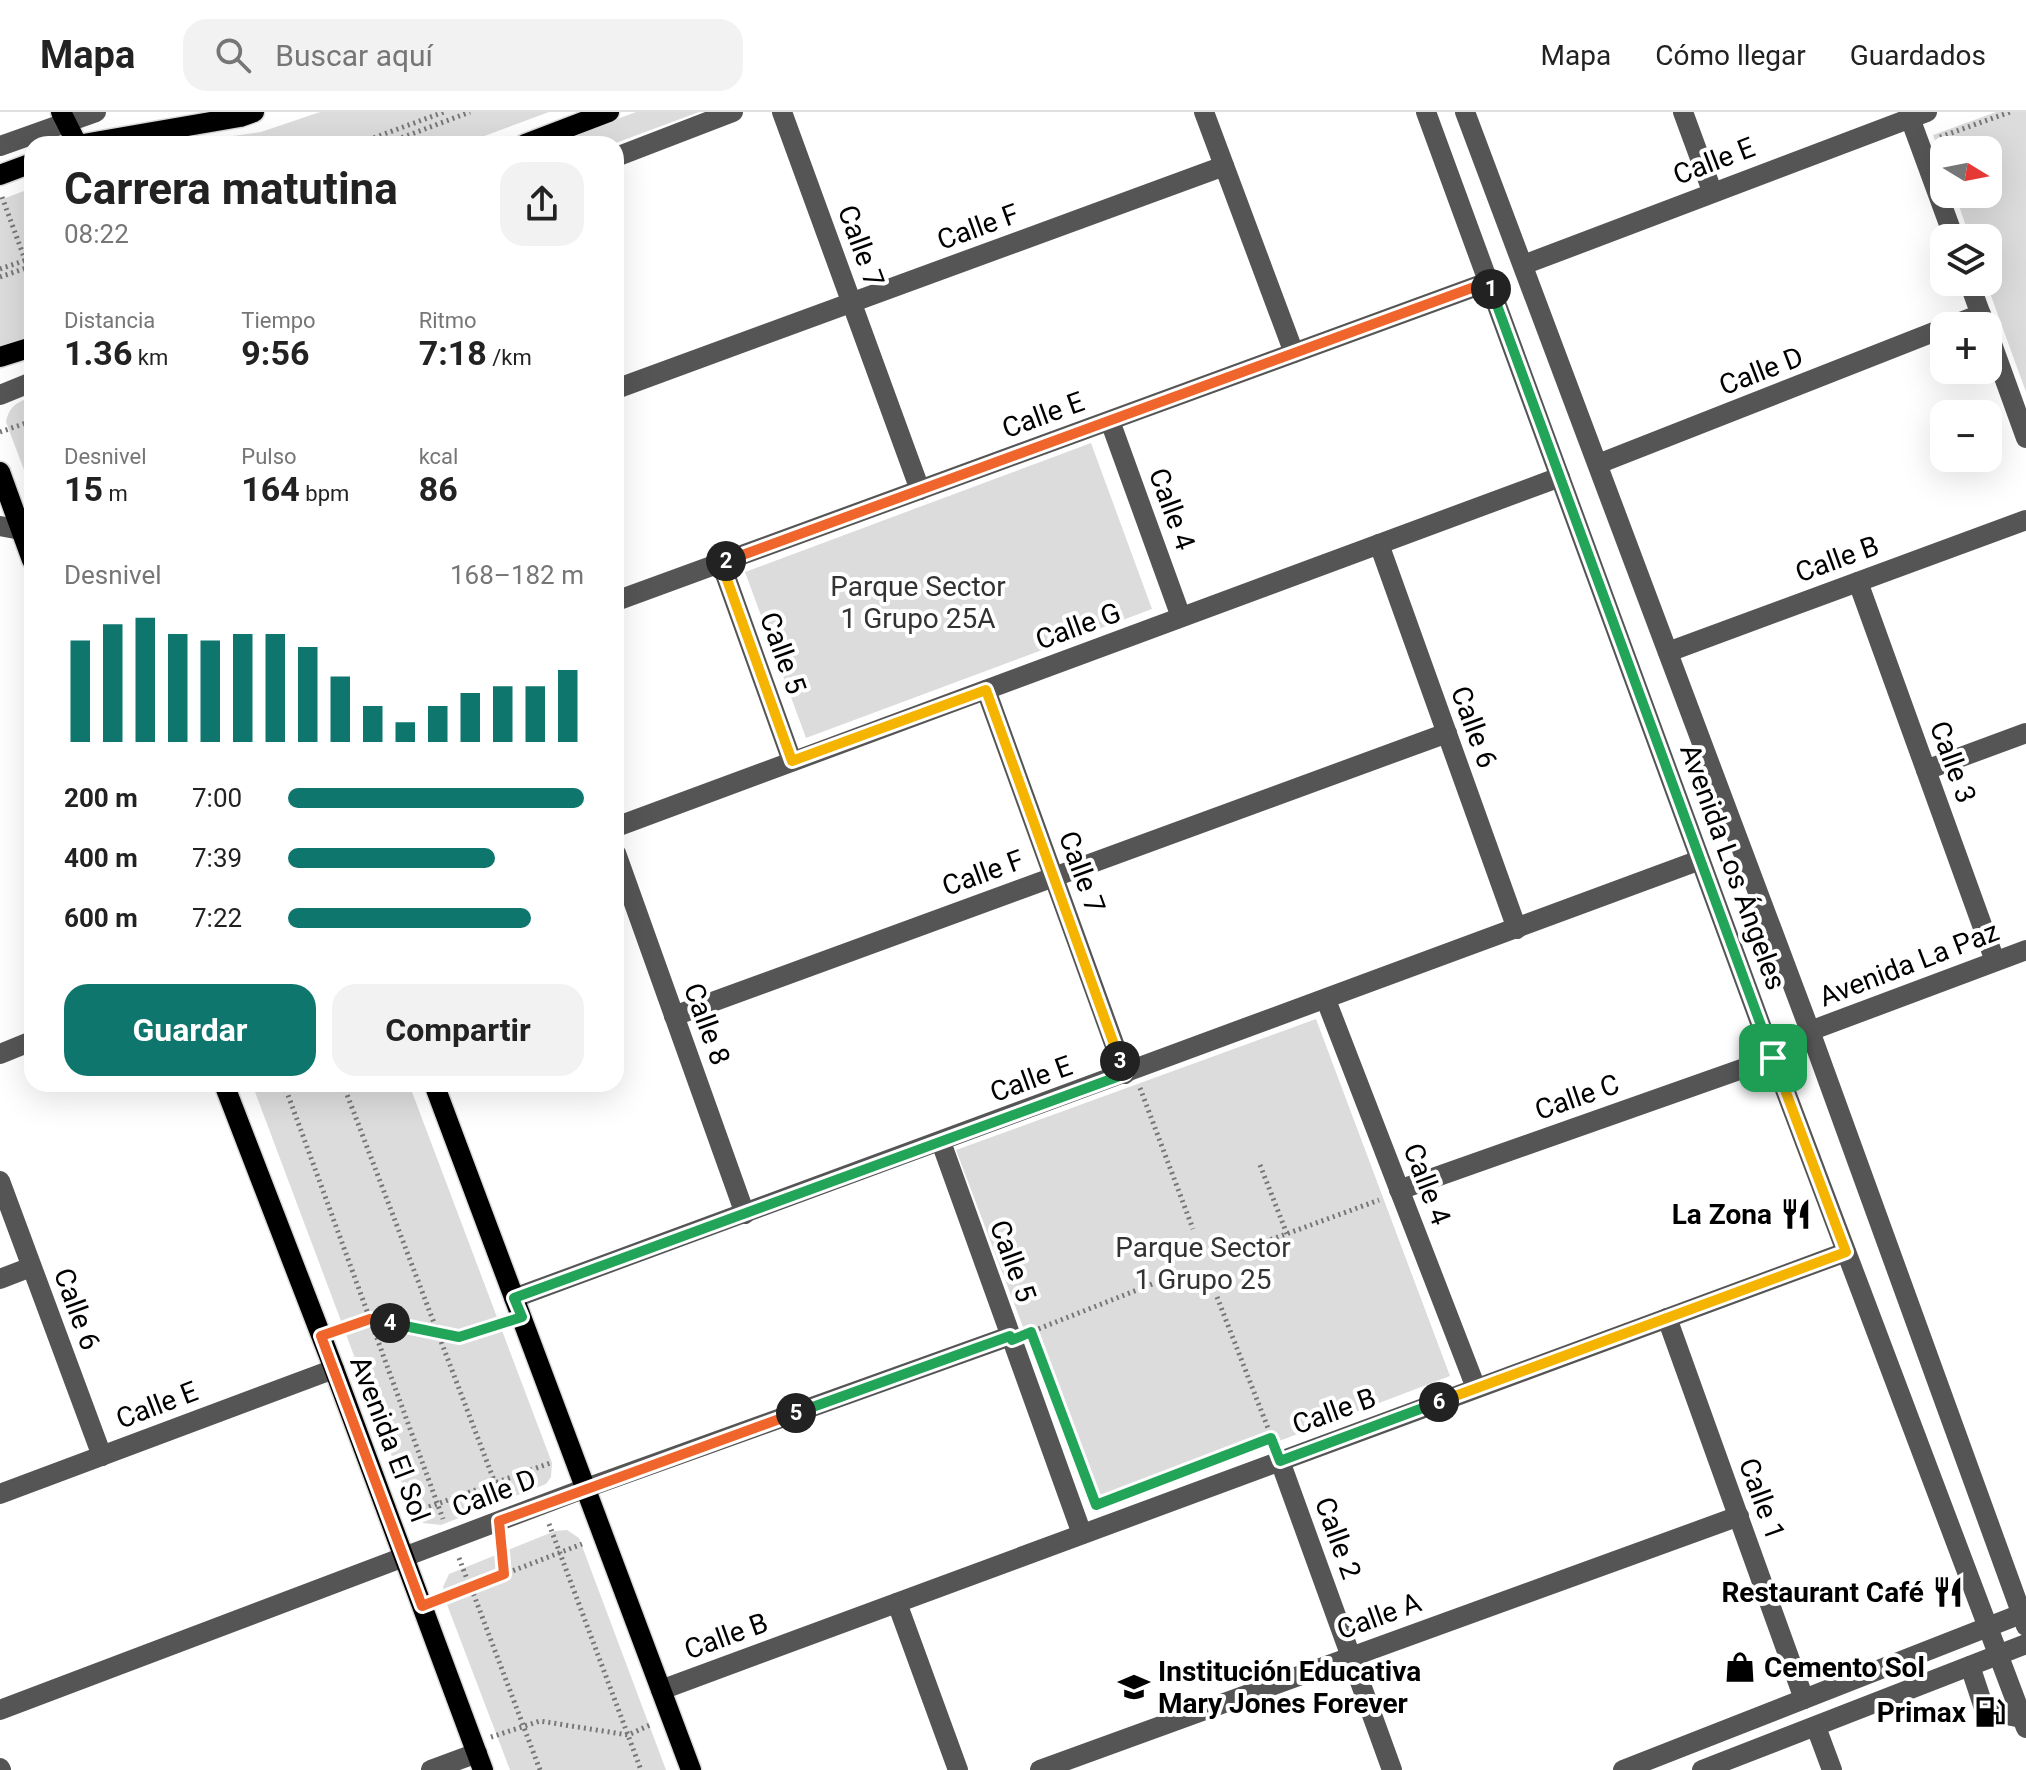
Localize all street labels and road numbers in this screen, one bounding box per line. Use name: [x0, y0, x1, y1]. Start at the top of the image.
street label: Calle E: [1669, 130, 1759, 192]
street label: Calle F: [933, 197, 1023, 257]
street label: Calle 7: [831, 201, 891, 291]
street label: Calle D: [1714, 340, 1808, 402]
street label: Calle E: [998, 385, 1088, 445]
street label: Calle 4: [1142, 464, 1202, 555]
street label: Calle B: [1791, 529, 1883, 589]
street label: Calle G: [1031, 595, 1125, 657]
street label: Calle 5: [753, 608, 813, 698]
street label: Calle 6: [1444, 682, 1504, 772]
street label: Calle 3: [1923, 717, 1983, 807]
street label: Avenida Los Ángeles: [1673, 740, 1793, 994]
street label: Calle 7: [1052, 827, 1112, 917]
street label: Calle F: [938, 843, 1028, 903]
street label: Avenida La Paz: [1814, 915, 2004, 1013]
street label: Calle 8: [677, 979, 737, 1069]
street label: Calle E: [986, 1049, 1076, 1109]
street label: Calle C: [1530, 1067, 1624, 1127]
street label: Calle 4: [1396, 1139, 1458, 1230]
street label: Calle 5: [983, 1216, 1043, 1306]
street label: Calle 6: [47, 1264, 107, 1354]
street label: Avenida El Sol: [343, 1351, 437, 1527]
street label: Calle E: [112, 1374, 202, 1436]
street label: Calle B: [1288, 1381, 1380, 1441]
street label: Calle 1: [1732, 1454, 1792, 1544]
street label: Calle D: [447, 1462, 541, 1524]
street label: Calle 2: [1308, 1493, 1368, 1583]
street label: Calle A: [1332, 1586, 1426, 1646]
street label: Calle B: [680, 1606, 772, 1666]

